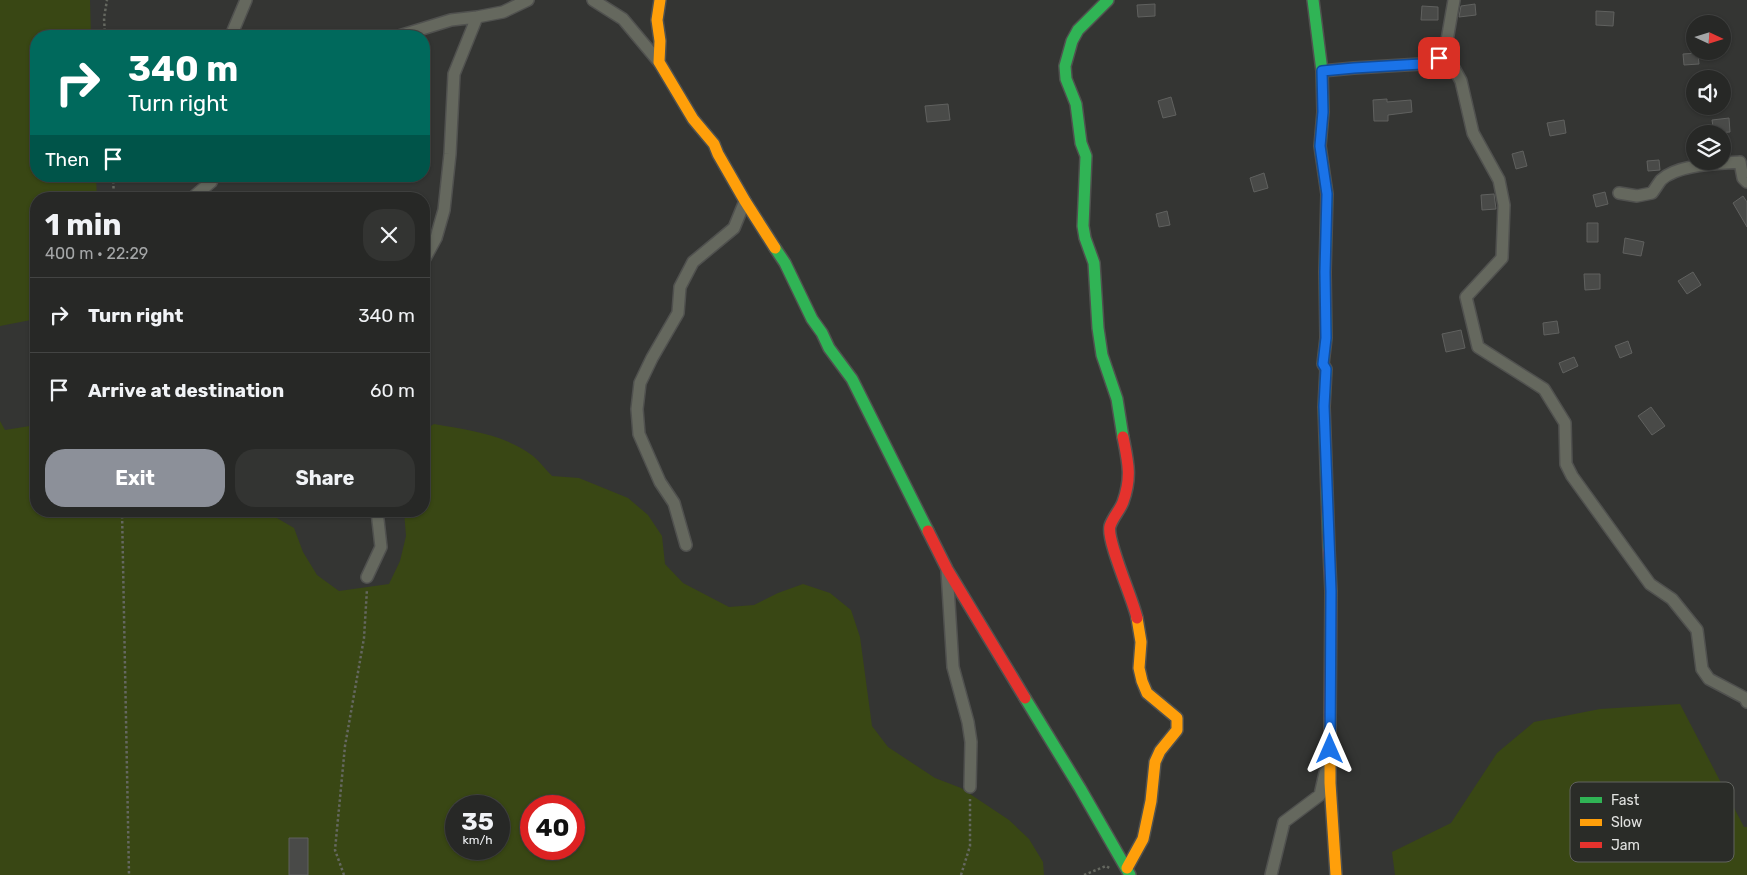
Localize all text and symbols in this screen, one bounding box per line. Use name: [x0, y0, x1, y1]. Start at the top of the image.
north arrow: [1686, 15, 1731, 60]
map controls: [1686, 15, 1731, 170]
pin: [1418, 37, 1460, 79]
icon: arrive: [1425, 44, 1453, 72]
text: 340 m: [128, 48, 238, 90]
icon: right: [45, 50, 110, 115]
button: sound: [1686, 70, 1731, 115]
text: Turn right: [128, 90, 228, 117]
button: layers: [1686, 125, 1731, 170]
icon: arrive: [99, 145, 127, 173]
text: Then: [45, 148, 89, 171]
text: 1 min: [45, 207, 122, 243]
button: close: [363, 209, 415, 261]
text: 400 m · 22:29: [45, 244, 148, 263]
icon: right: [45, 301, 73, 329]
text: Turn right: [88, 304, 183, 327]
text: 340 m: [358, 304, 415, 327]
icon: arrive: [45, 376, 73, 404]
text: Arrive at destination: [88, 379, 284, 402]
text: 60 m: [370, 379, 415, 402]
button: Exit: [45, 449, 225, 507]
button: Share: [235, 449, 415, 507]
position arrow: [1303, 722, 1355, 774]
legend: [1570, 782, 1734, 862]
text: Fast: [1611, 792, 1640, 809]
speed limit sign: 40: [520, 795, 585, 860]
text: 35: [461, 807, 494, 836]
text: Slow: [1611, 814, 1642, 831]
text: km/h: [463, 833, 492, 847]
text: Jam: [1611, 837, 1640, 854]

